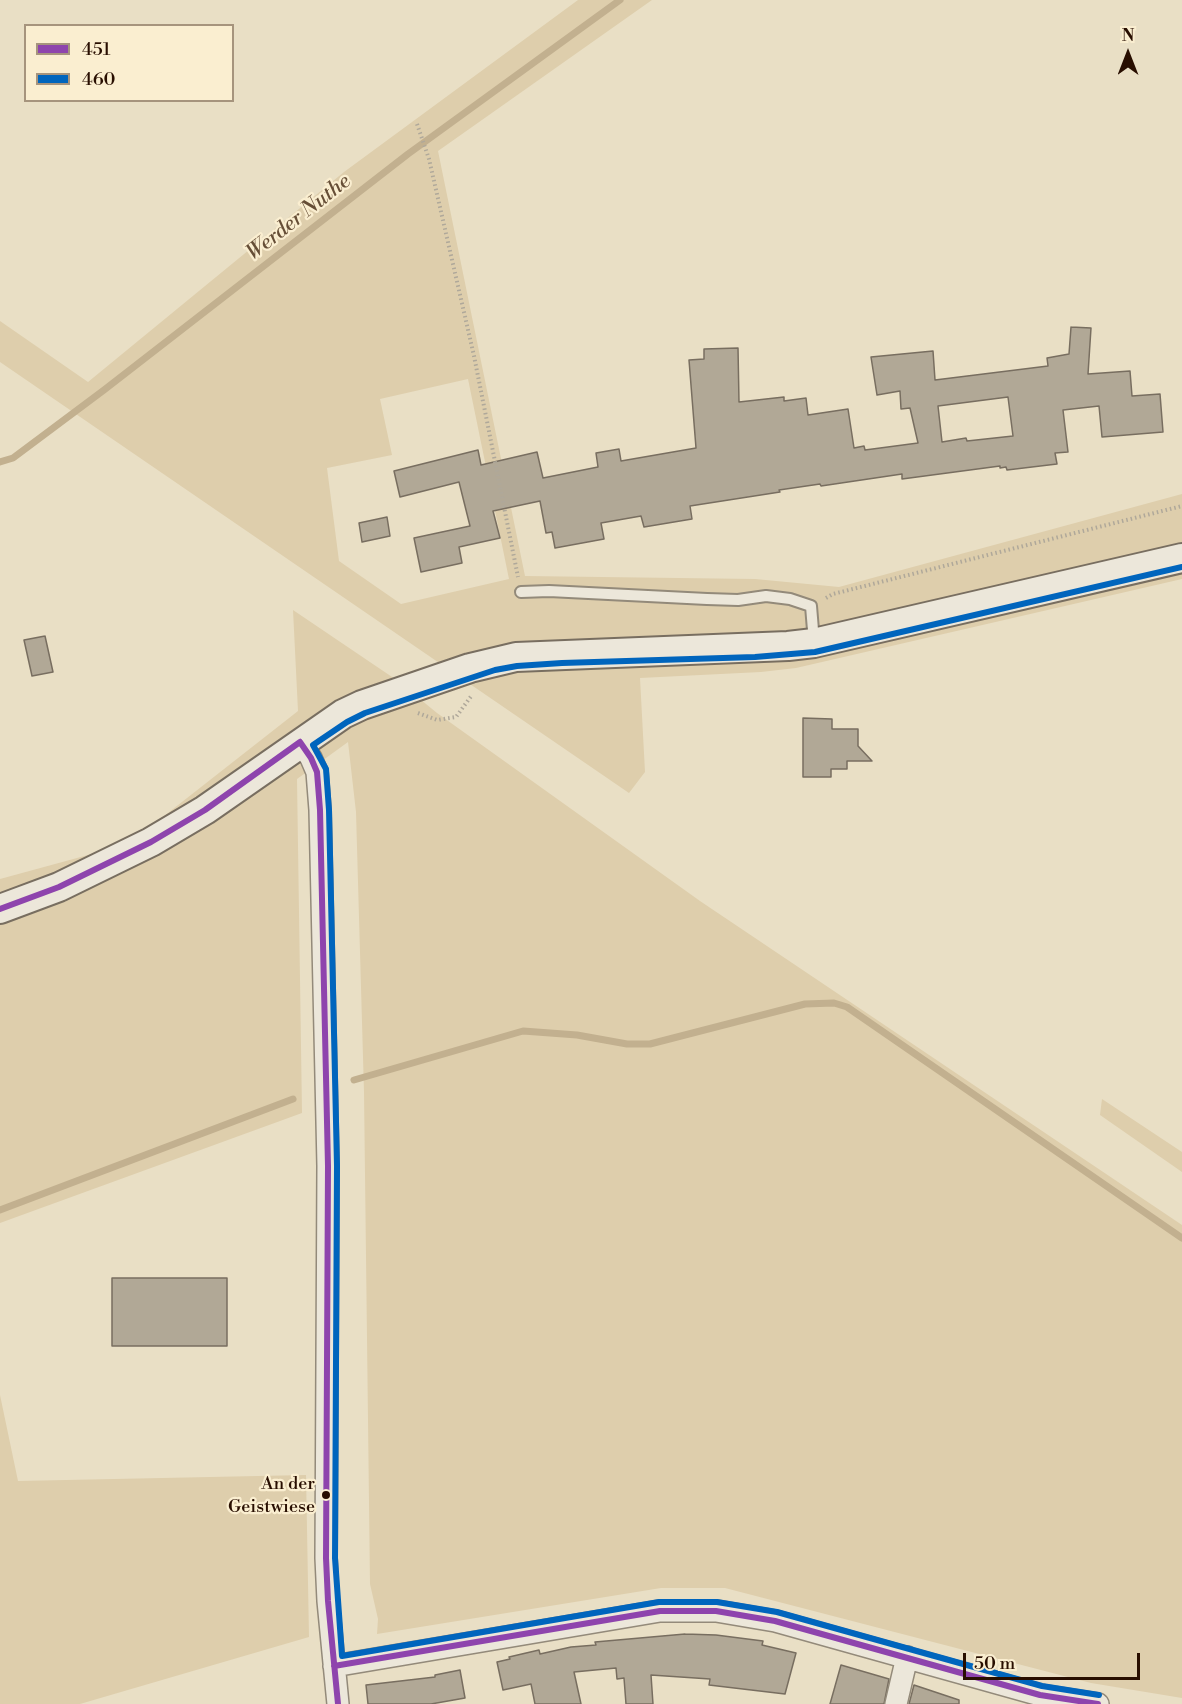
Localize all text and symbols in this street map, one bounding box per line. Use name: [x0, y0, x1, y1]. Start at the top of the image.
legend: [24, 24, 234, 102]
north arrow: [1098, 24, 1158, 84]
text: N: [1122, 26, 1134, 46]
text: 451: [82, 38, 110, 61]
text: 460: [82, 68, 116, 91]
water label: Werder Nuthe: [242, 170, 356, 266]
place label: An der Geistwiese: [228, 1474, 315, 1516]
marker: An der Geistwiese: [320, 1489, 332, 1501]
scale bar: [966, 1641, 1143, 1679]
text: 50 m: [974, 1652, 1015, 1675]

